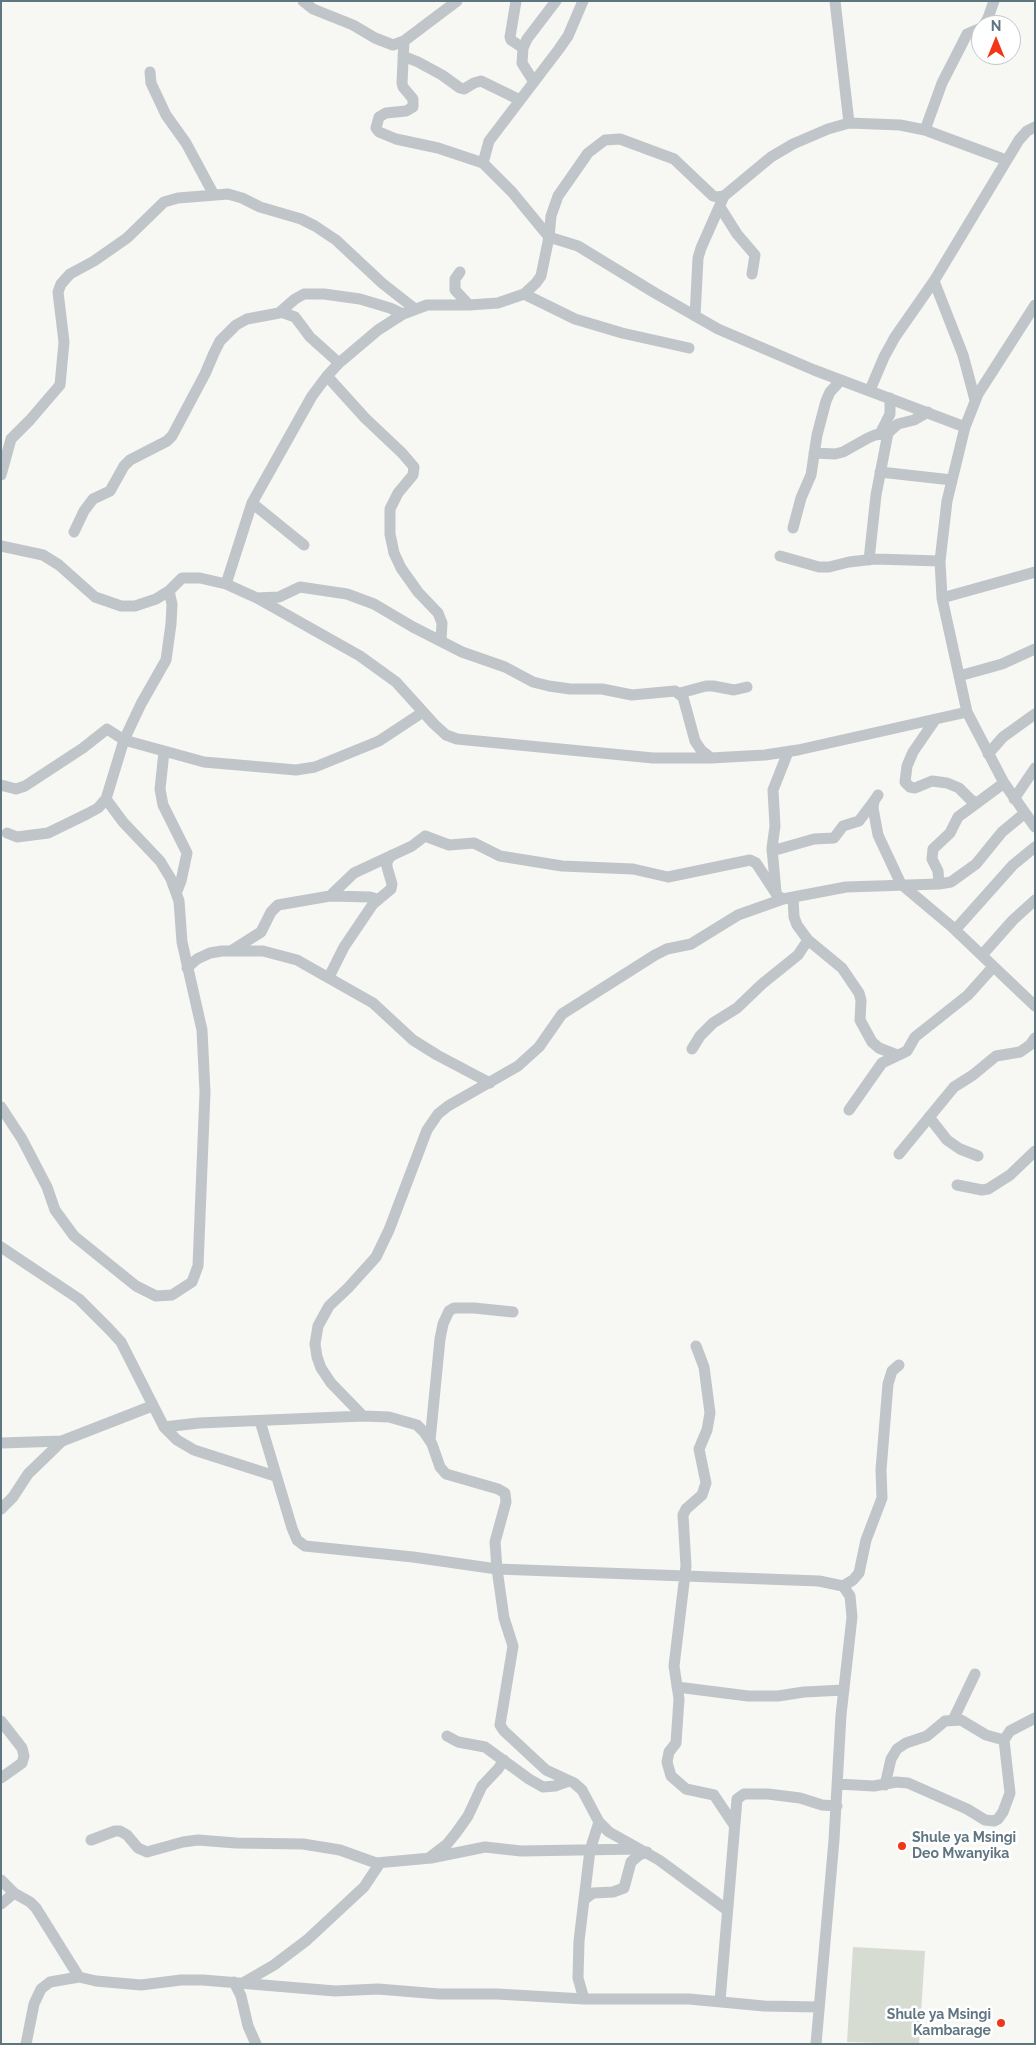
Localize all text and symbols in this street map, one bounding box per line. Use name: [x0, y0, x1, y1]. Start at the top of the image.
north arrow: [971, 15, 1021, 65]
text: N: [991, 18, 1001, 34]
place label: Shule ya Msingi Deo Mwanyika: [912, 1830, 1016, 1862]
marker: Shule ya Msingi Deo Mwanyika: [896, 1840, 908, 1852]
place label: Shule ya Msingi Kambarage: [887, 2007, 991, 2040]
marker: Shule ya Msingi Kambarage: [995, 2017, 1007, 2029]

